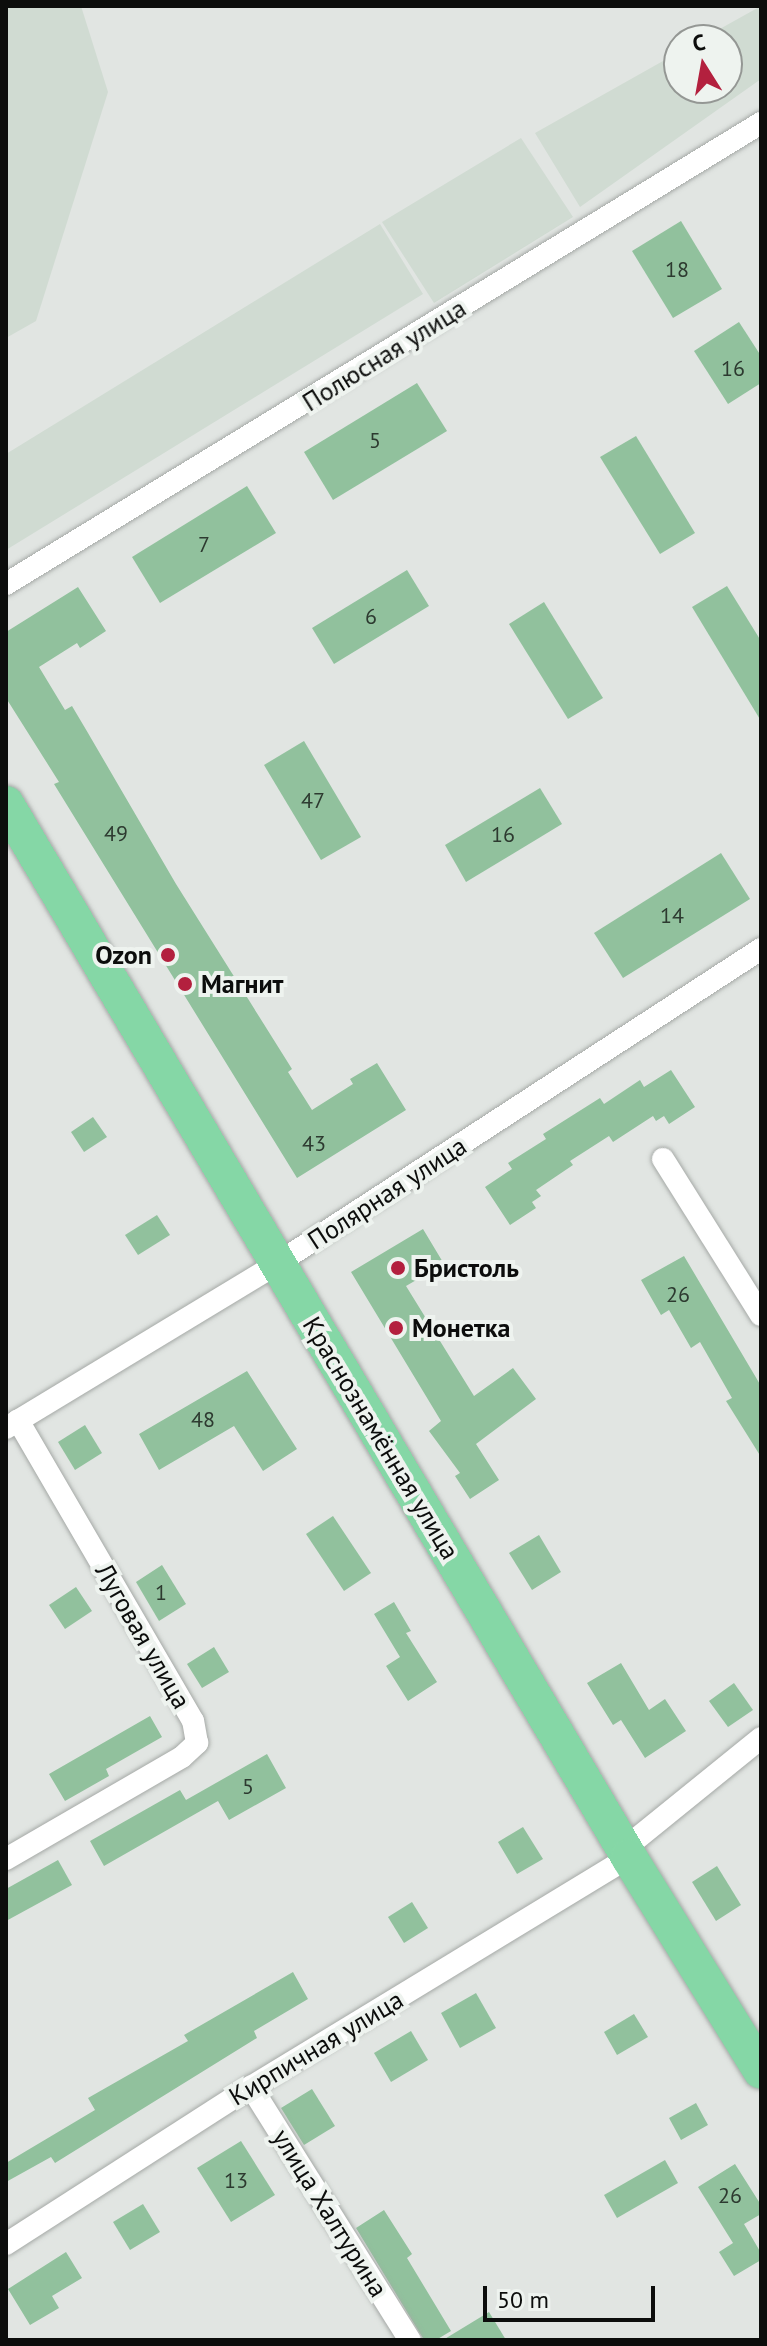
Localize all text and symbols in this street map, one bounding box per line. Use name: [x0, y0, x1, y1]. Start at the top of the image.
north arrow: [663, 24, 743, 104]
text: С: [690, 27, 708, 57]
house number: 18: [665, 257, 689, 283]
street label: Полюсная улица: [297, 292, 471, 418]
house number: 16: [721, 356, 745, 382]
house number: 5: [369, 428, 381, 454]
house number: 7: [198, 532, 210, 558]
house number: 6: [365, 604, 377, 630]
house number: 47: [301, 788, 325, 814]
house number: 49: [104, 821, 128, 847]
house number: 16: [491, 822, 515, 848]
house number: 14: [660, 903, 684, 929]
place label: Ozon: [95, 939, 152, 971]
marker: Ozon: [159, 946, 177, 964]
place label: Магнит: [201, 968, 283, 1000]
marker: Магнит: [176, 975, 194, 993]
street label: Полярная улица: [302, 1130, 472, 1256]
house number: 43: [302, 1131, 326, 1157]
place label: Бристоль: [414, 1252, 519, 1284]
marker: Бристоль: [389, 1259, 407, 1277]
house number: 26: [666, 1282, 690, 1308]
street label: Краснознамённая улица: [296, 1311, 466, 1565]
place label: Монетка: [412, 1312, 510, 1344]
marker: Монетка: [387, 1319, 405, 1337]
house number: 48: [191, 1407, 215, 1433]
street label: Луговая улица: [89, 1558, 197, 1714]
house number: 1: [155, 1580, 167, 1606]
house number: 5: [242, 1774, 254, 1800]
street label: Кирпичная улица: [223, 1984, 409, 2112]
street label: улица Халтурина: [266, 2123, 394, 2303]
house number: 13: [224, 2168, 248, 2194]
house number: 26: [718, 2183, 742, 2209]
scale bar: [487, 2270, 659, 2320]
text: 50 m: [497, 2284, 549, 2315]

